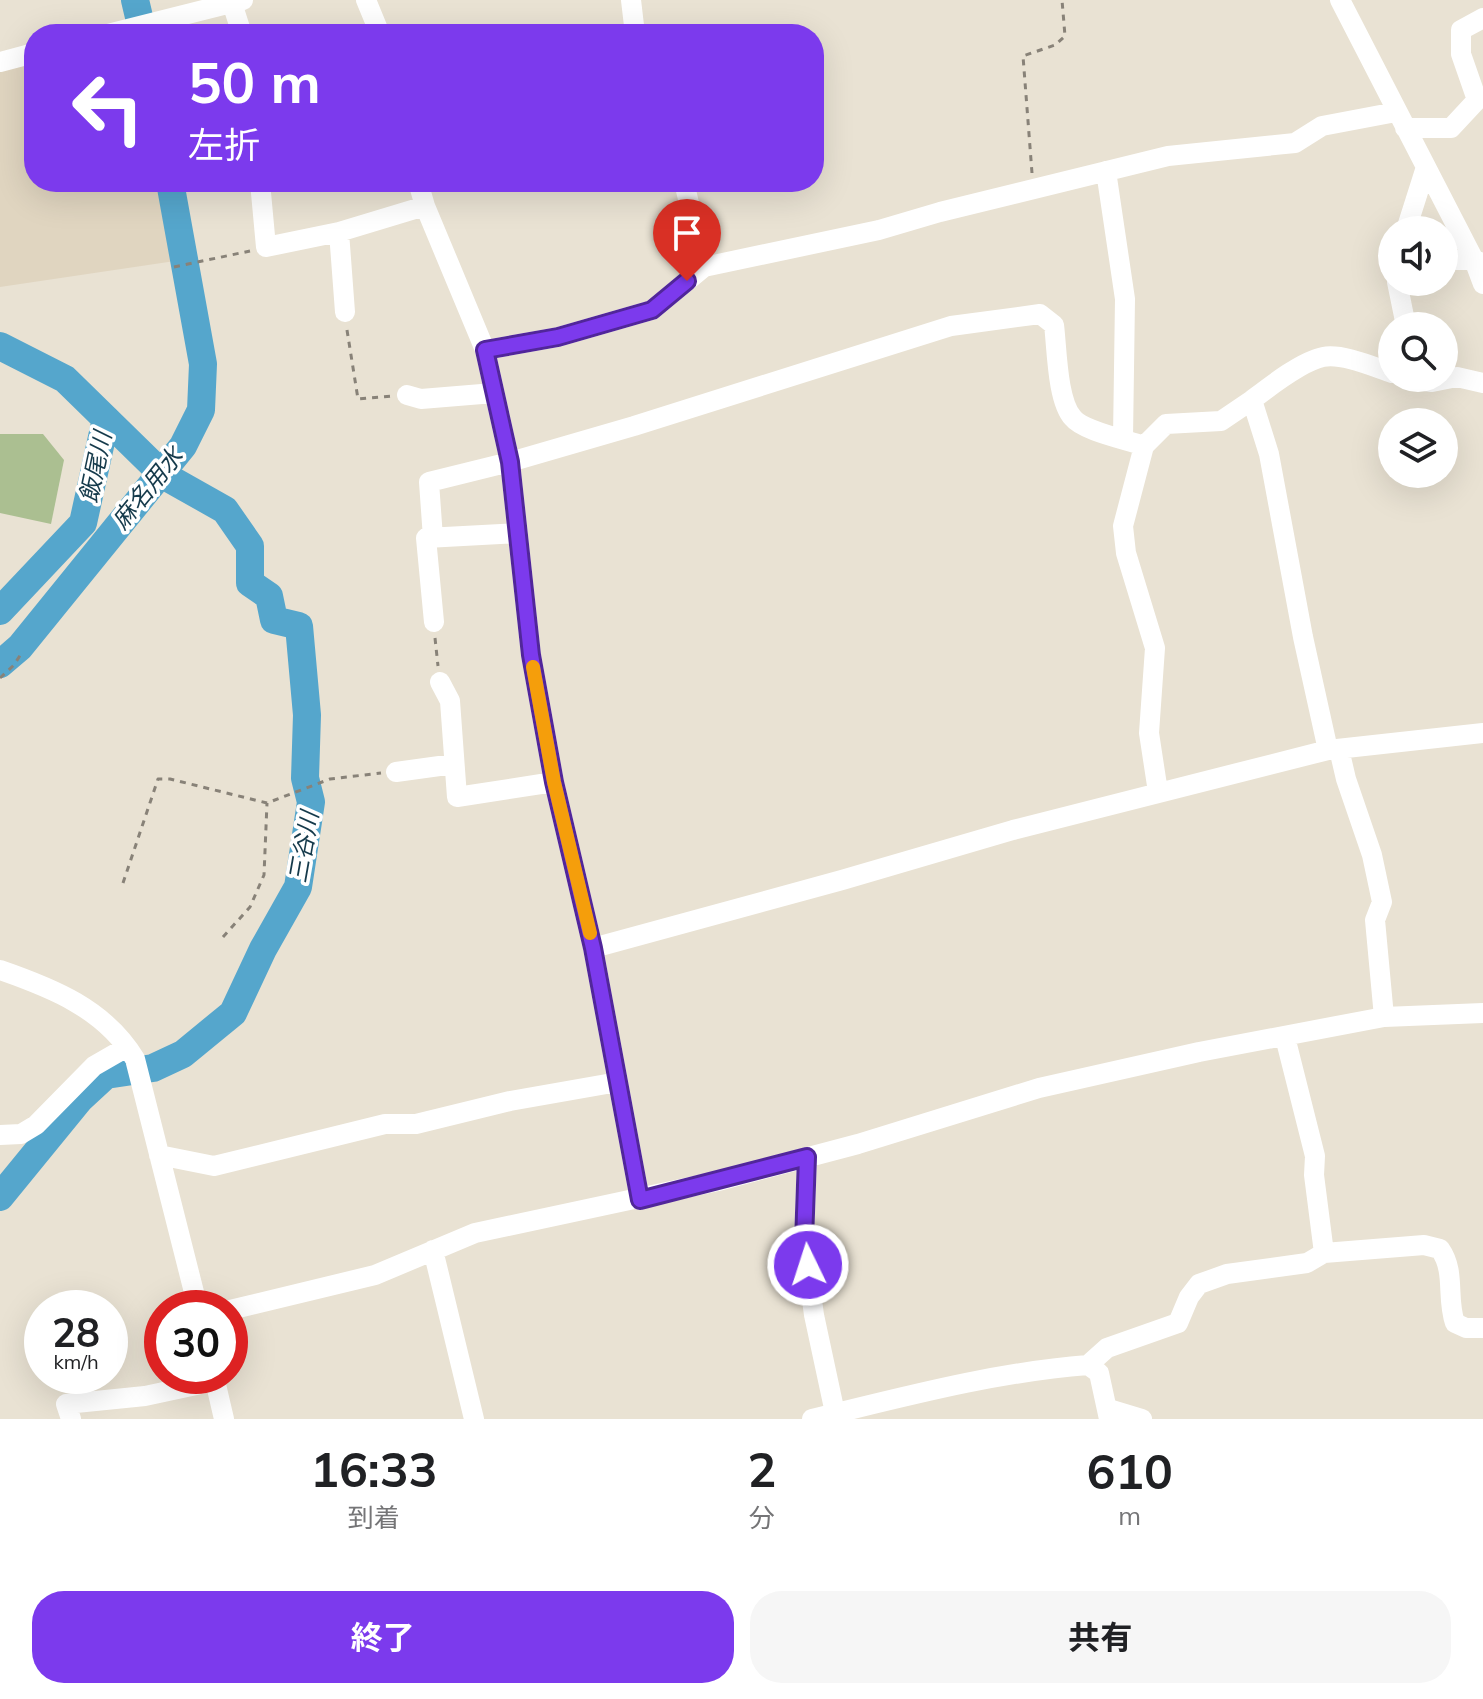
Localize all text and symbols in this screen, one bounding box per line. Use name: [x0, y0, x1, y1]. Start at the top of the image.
text: 50 m: [188, 47, 321, 117]
icon: left: [56, 56, 160, 160]
text: 左折: [188, 122, 260, 167]
pin: [653, 199, 721, 281]
icon: arrive: [665, 211, 709, 255]
map controls: [1378, 216, 1458, 488]
button: sound: [1378, 216, 1458, 296]
button: search: [1378, 312, 1458, 392]
button: layers: [1378, 408, 1458, 488]
water label: 飯尾川: [73, 426, 118, 505]
water label: 麻名用水: [105, 439, 191, 535]
water label: 三谷川: [282, 806, 325, 885]
position arrow: [766, 1223, 850, 1307]
speed limit sign: 30: [144, 1290, 248, 1394]
text: 28: [52, 1307, 100, 1357]
text: km/h: [53, 1349, 99, 1374]
text: 16:33: [310, 1439, 437, 1499]
text: 2: [747, 1439, 776, 1499]
text: 610: [1086, 1441, 1173, 1501]
text: m: [1118, 1499, 1141, 1532]
text: 到着: [348, 1501, 400, 1534]
text: 分: [749, 1501, 775, 1534]
button: 終了: [32, 1591, 734, 1683]
button: 共有: [750, 1591, 1451, 1683]

